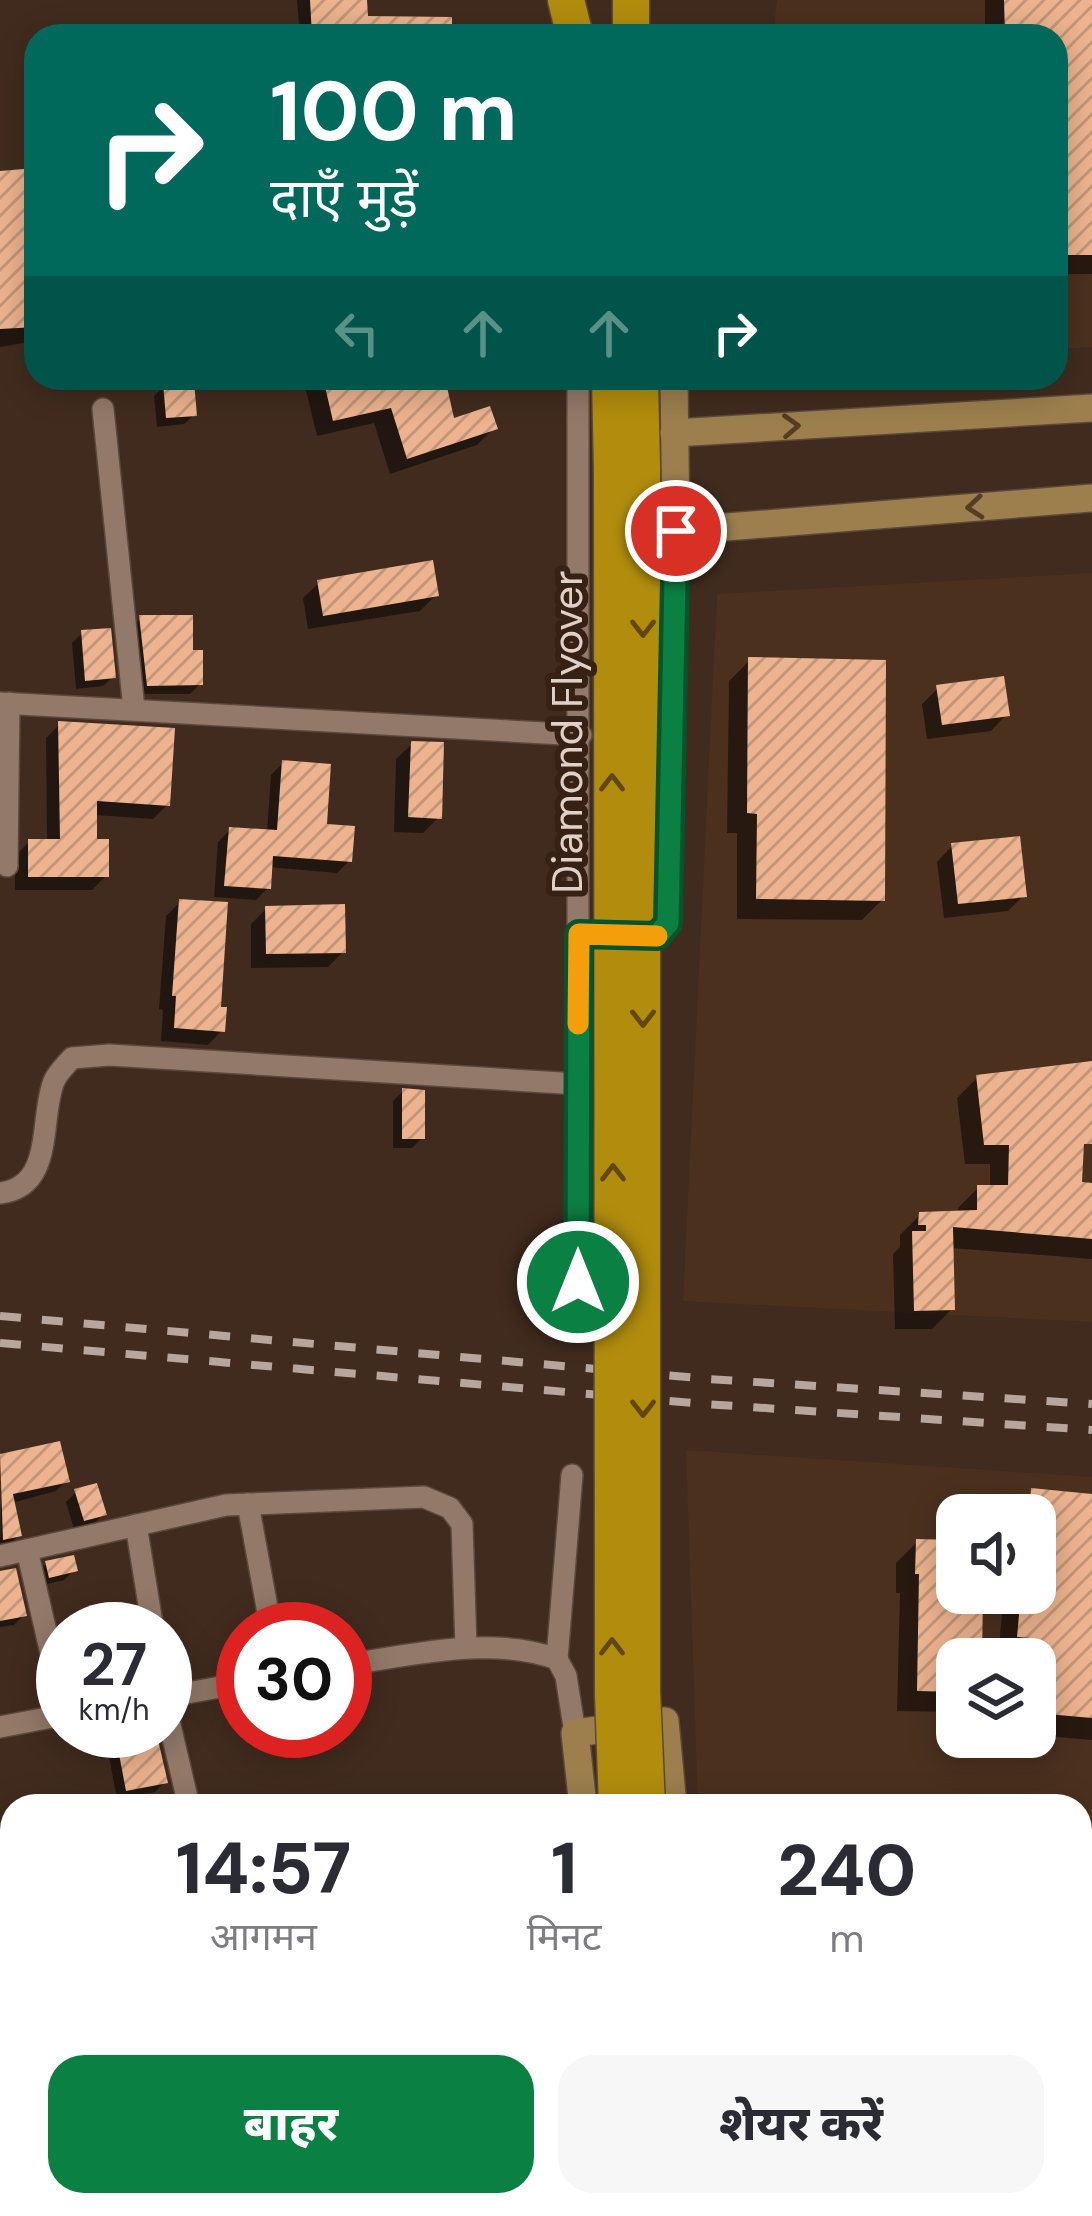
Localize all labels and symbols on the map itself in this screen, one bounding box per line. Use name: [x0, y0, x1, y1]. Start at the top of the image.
one-way arrow: [782, 413, 801, 439]
pin: [625, 480, 727, 582]
one-way arrow: [965, 493, 984, 519]
street label: Diamond Flyover: [540, 570, 595, 894]
one-way arrow: [630, 620, 656, 638]
one-way arrow: [599, 773, 625, 791]
one-way arrow: [630, 1010, 656, 1028]
one-way arrow: [600, 1163, 626, 1181]
position arrow: [515, 1219, 641, 1345]
one-way arrow: [630, 1400, 656, 1418]
speed limit sign: 30: [216, 1602, 372, 1758]
one-way arrow: [600, 1637, 626, 1656]

